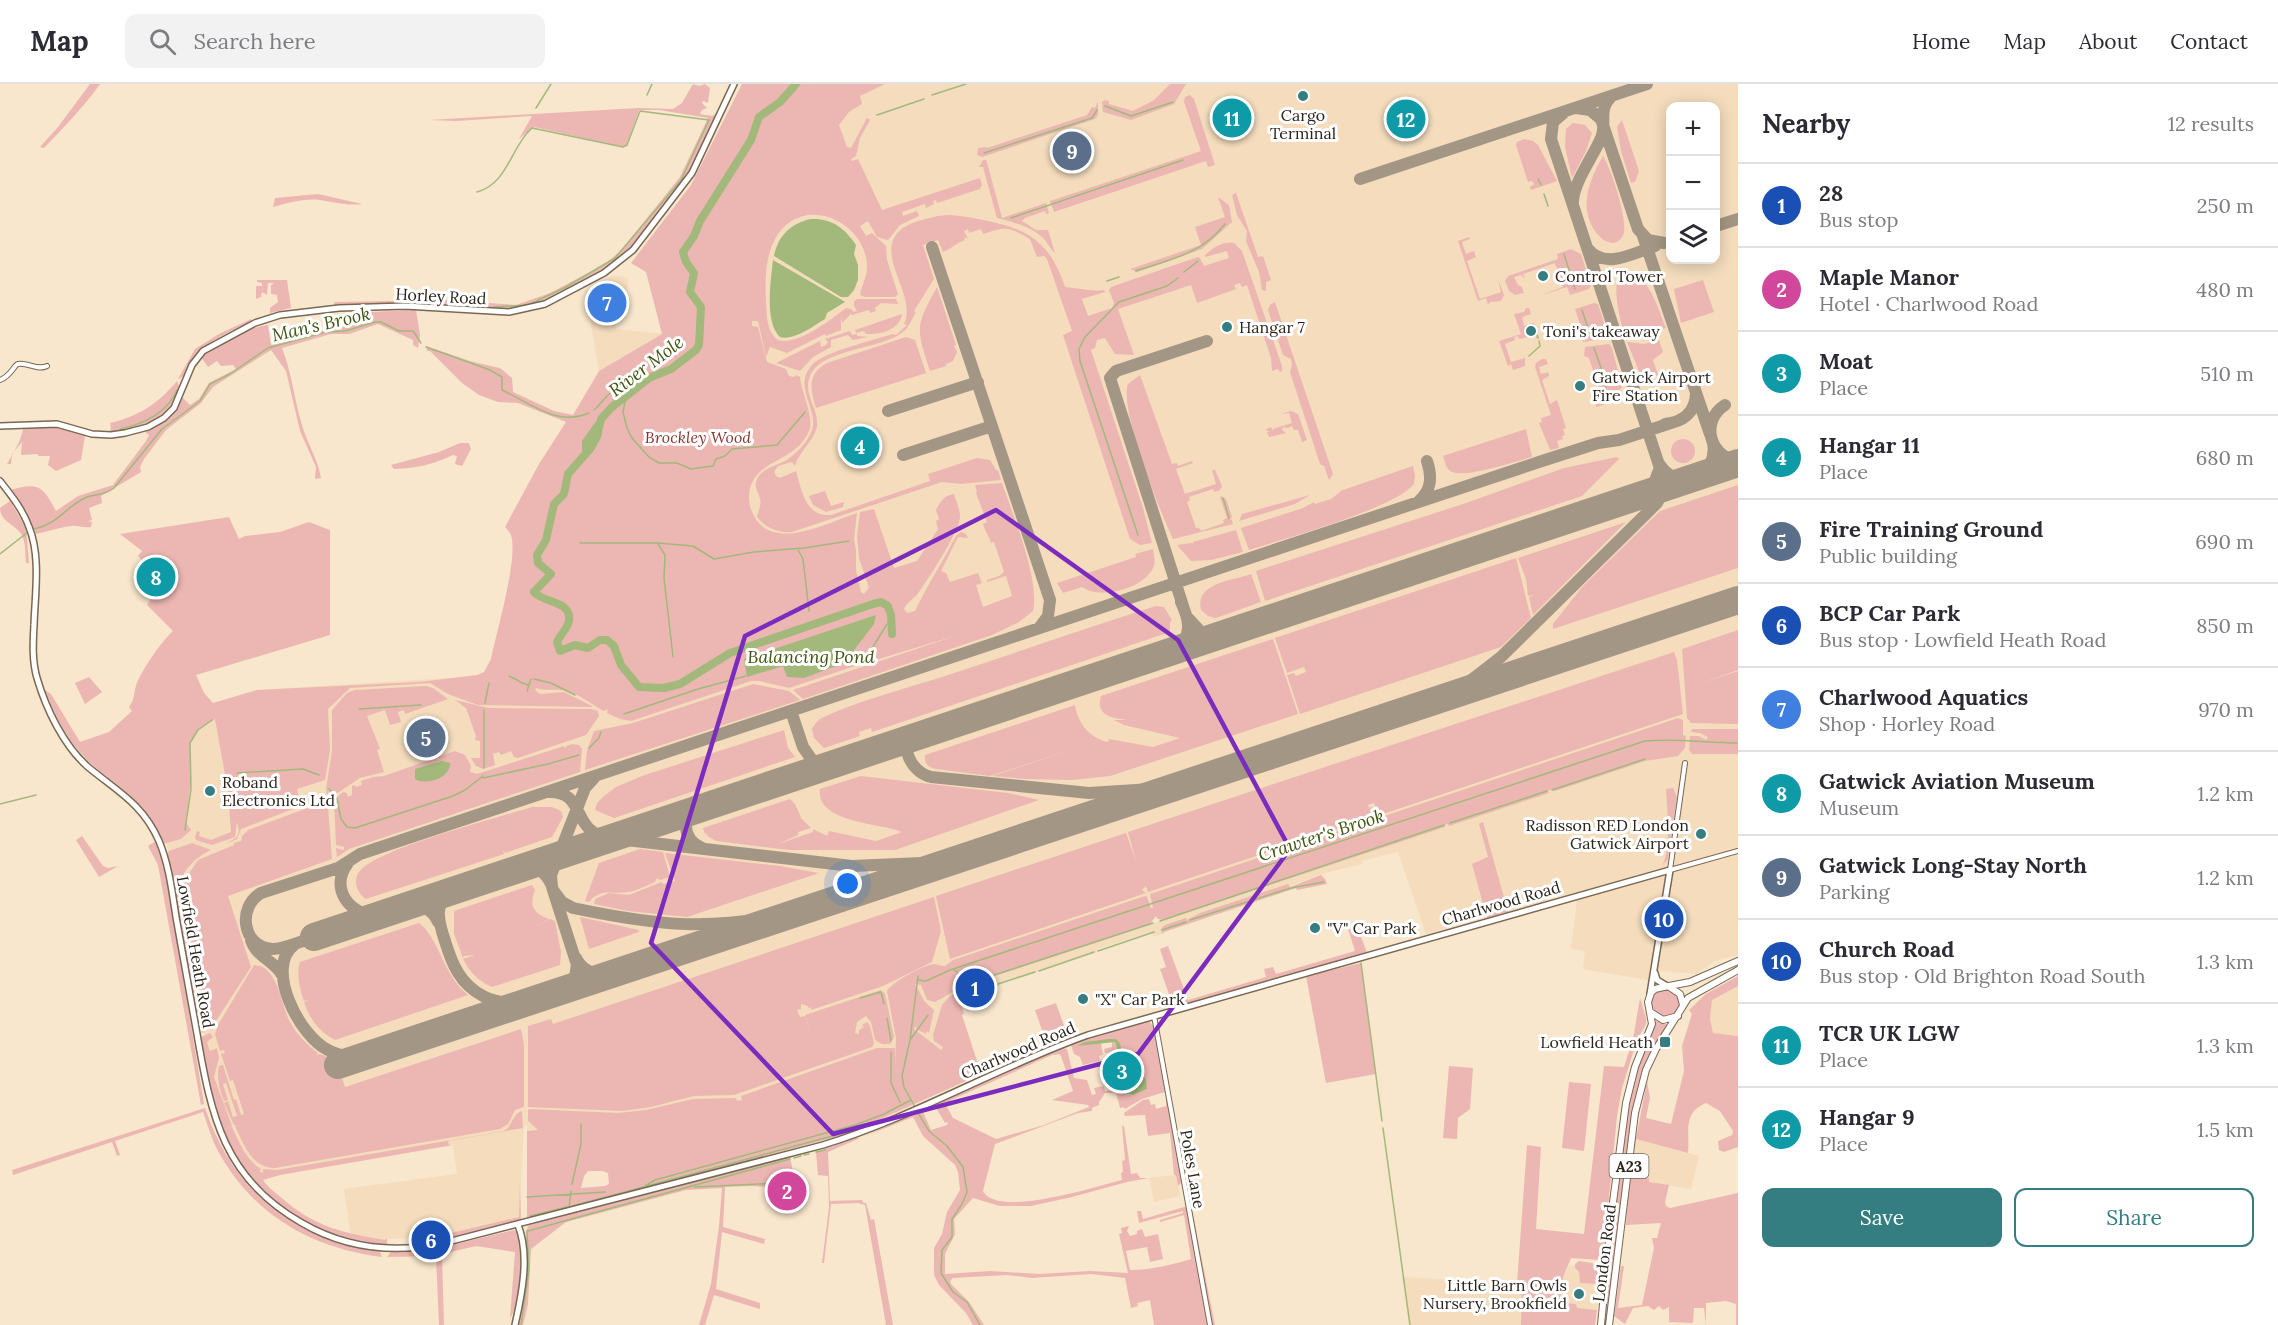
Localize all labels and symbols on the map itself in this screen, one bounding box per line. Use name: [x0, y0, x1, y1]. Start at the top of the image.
marker: Cargo Terminal: [1296, 89, 1310, 103]
pin: 11: [1212, 96, 1252, 141]
pin: 12: [1386, 96, 1426, 141]
place label: Cargo Terminal: [1270, 105, 1336, 143]
pin: 9: [1052, 128, 1092, 174]
place label: Control Tower: [1555, 266, 1663, 286]
marker: Control Tower: [1536, 269, 1550, 283]
pin: 7: [588, 280, 626, 326]
street label: Horley Road: [395, 284, 487, 308]
water label: Man's Brook: [270, 302, 372, 346]
place label: Hangar 7: [1239, 317, 1306, 337]
marker: Hangar 7: [1220, 320, 1234, 334]
place label: Toni's takeaway: [1543, 321, 1660, 341]
marker: Toni's takeaway: [1524, 324, 1538, 338]
water label: River Mole: [604, 331, 688, 401]
place label: Gatwick Airport Fire Station: [1592, 367, 1712, 405]
marker: Gatwick Airport Fire Station: [1573, 379, 1587, 393]
pin: 4: [840, 424, 880, 469]
park label: Brockley Wood: [645, 427, 751, 447]
pin: 8: [136, 554, 176, 600]
water label: Balancing Pond: [747, 645, 875, 668]
pin: 5: [406, 716, 446, 760]
place label: Roband Electronics Ltd: [222, 772, 335, 810]
marker: Roband Electronics Ltd: [203, 784, 217, 798]
water label: Crawter's Brook: [1255, 804, 1387, 866]
place label: Radisson RED London Gatwick Airport: [1525, 815, 1690, 853]
marker: Radisson RED London Gatwick Airport: [1694, 827, 1708, 841]
your location: [833, 869, 862, 898]
street label: Lowfield Heath Road: [173, 874, 219, 1030]
street label: Charlwood Road: [1439, 876, 1563, 929]
pin: 10: [1644, 896, 1684, 942]
place label: "V" Car Park: [1327, 918, 1417, 938]
marker: "V" Car Park: [1308, 921, 1322, 935]
pin: 1: [956, 966, 994, 1010]
place label: "X" Car Park: [1095, 989, 1185, 1009]
marker: "X" Car Park: [1076, 992, 1090, 1006]
street label: Charlwood Road: [958, 1017, 1079, 1083]
place label: Lowfield Heath: [1540, 1032, 1653, 1052]
marker: Lowfield Heath: [1658, 1035, 1672, 1049]
pin: 3: [1102, 1048, 1142, 1094]
street label: Poles Lane: [1176, 1128, 1210, 1210]
road number: A23: [1610, 1154, 1648, 1178]
pin: 2: [768, 1168, 806, 1214]
street label: London Road: [1588, 1203, 1620, 1303]
pin: 6: [412, 1218, 450, 1262]
place label: Little Barn Owls Nursery, Brookfield: [1423, 1275, 1567, 1313]
marker: Little Barn Owls Nursery, Brookfield: [1572, 1287, 1586, 1301]

